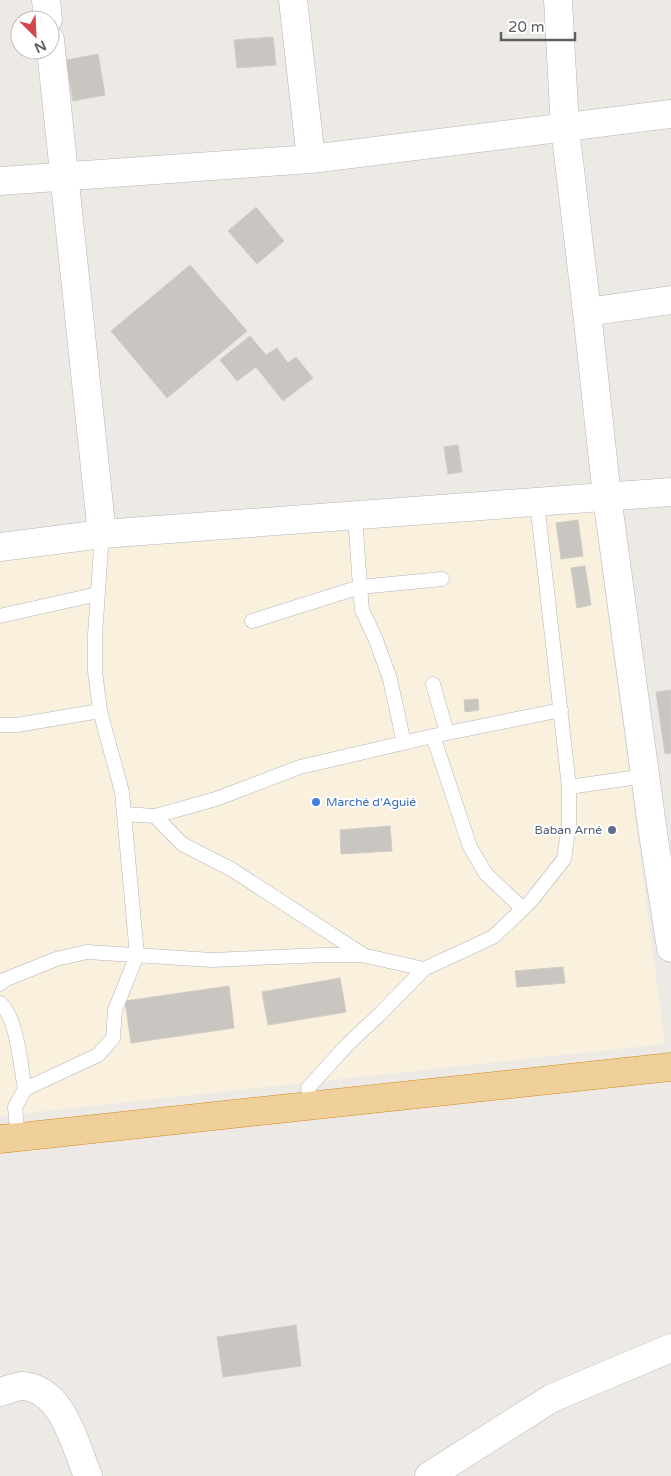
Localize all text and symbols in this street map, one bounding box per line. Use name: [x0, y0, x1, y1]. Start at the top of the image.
north arrow: [10, 10, 60, 60]
scale bar: [501, 10, 575, 42]
text: 20 m: [508, 18, 545, 36]
text: N: [31, 36, 49, 56]
place label: Marché d'Aguié: [326, 795, 416, 809]
marker: Marché d'Aguié: [310, 796, 322, 808]
place label: Baban Arné: [535, 823, 602, 837]
marker: Baban Arné: [606, 824, 618, 836]

